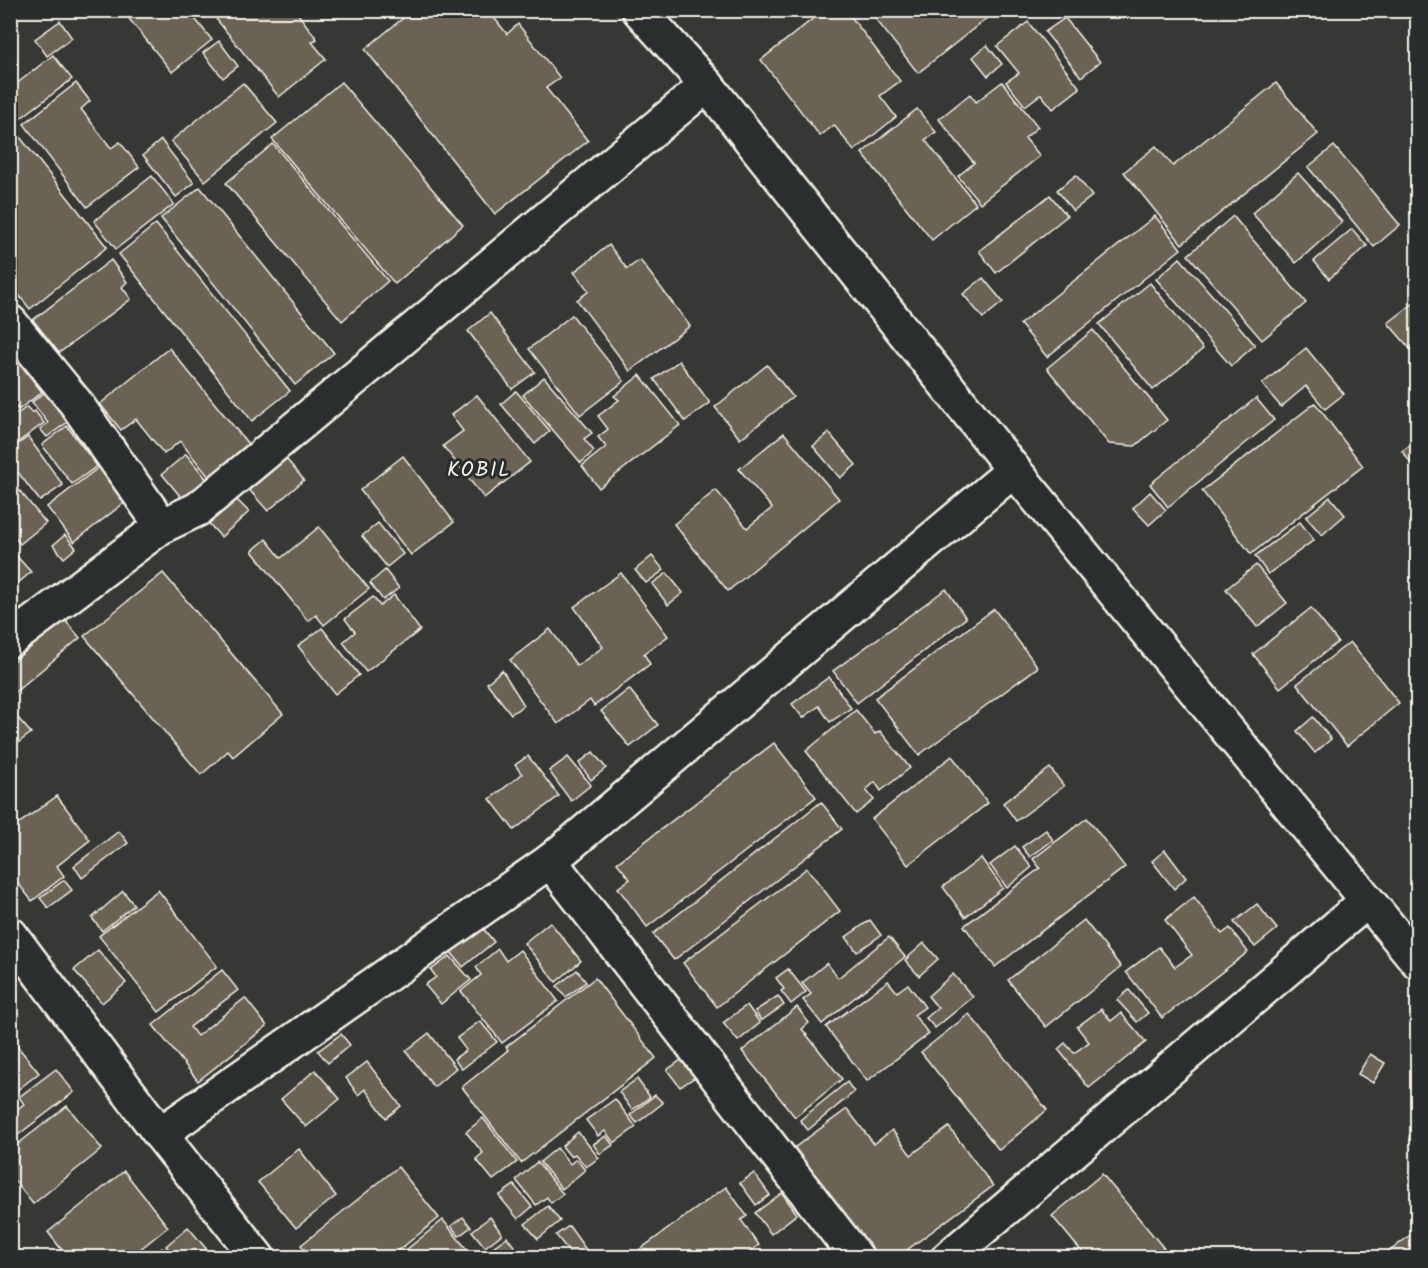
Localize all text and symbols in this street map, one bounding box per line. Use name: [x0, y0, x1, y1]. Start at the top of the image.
district label: KOBIL: [447, 454, 511, 487]

